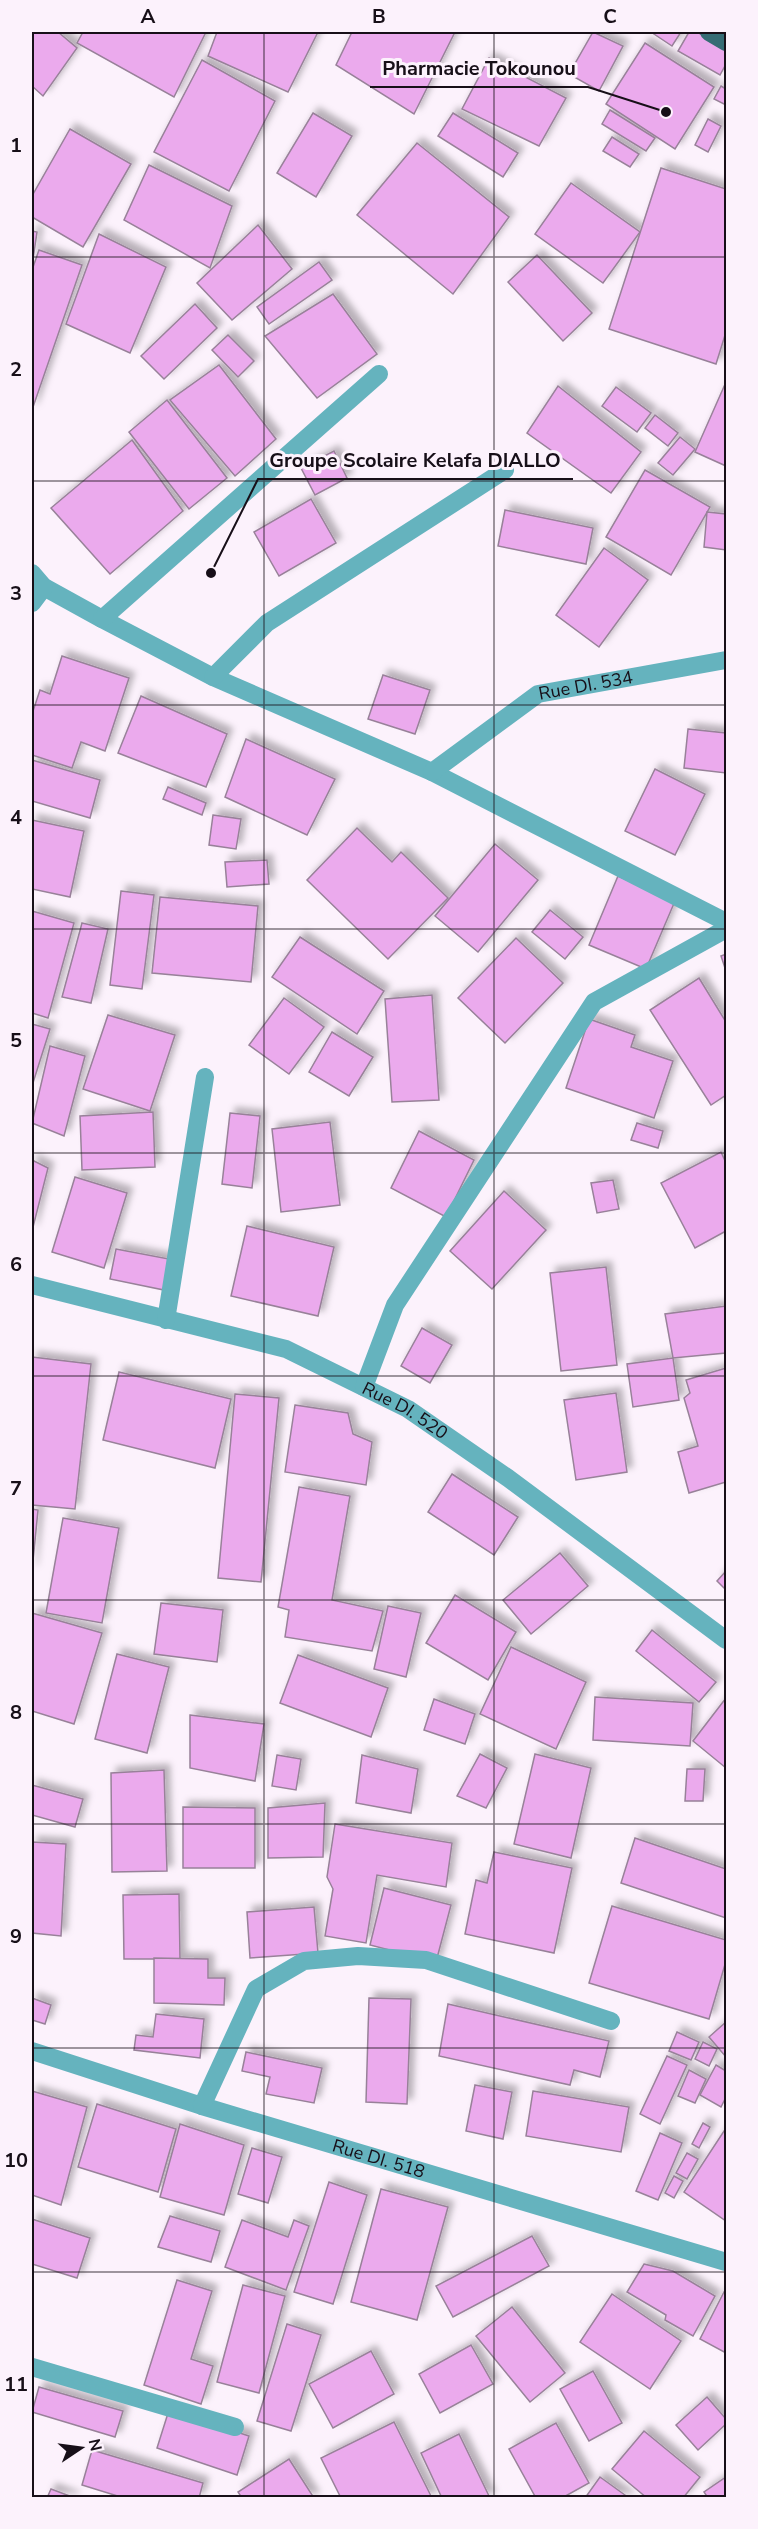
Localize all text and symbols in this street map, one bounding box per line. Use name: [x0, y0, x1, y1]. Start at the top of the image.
text: A: [141, 3, 156, 30]
text: B: [372, 3, 386, 30]
text: C: [603, 3, 617, 30]
callout: Pharmacie Tokounou: [370, 49, 588, 87]
text: Pharmacie Tokounou: [382, 55, 576, 82]
text: 1: [10, 132, 22, 159]
text: 2: [10, 356, 22, 383]
callout: Groupe Scolaire Kelafa DIALLO: [258, 441, 573, 479]
text: Groupe Scolaire Kelafa DIALLO: [269, 447, 561, 474]
text: 3: [10, 580, 22, 607]
street label: Rue DI. 534: [536, 665, 635, 706]
text: 4: [10, 804, 22, 831]
text: 5: [10, 1027, 22, 1054]
text: 6: [10, 1251, 22, 1278]
street label: Rue DI. 520: [358, 1376, 453, 1445]
text: 7: [10, 1475, 22, 1502]
text: 8: [10, 1699, 22, 1726]
text: 9: [10, 1923, 22, 1950]
street label: Rue DI. 518: [329, 2133, 428, 2184]
text: 10: [4, 2147, 28, 2174]
text: 11: [4, 2371, 28, 2398]
north arrow: [51, 2418, 111, 2478]
text: N: [83, 2437, 107, 2453]

